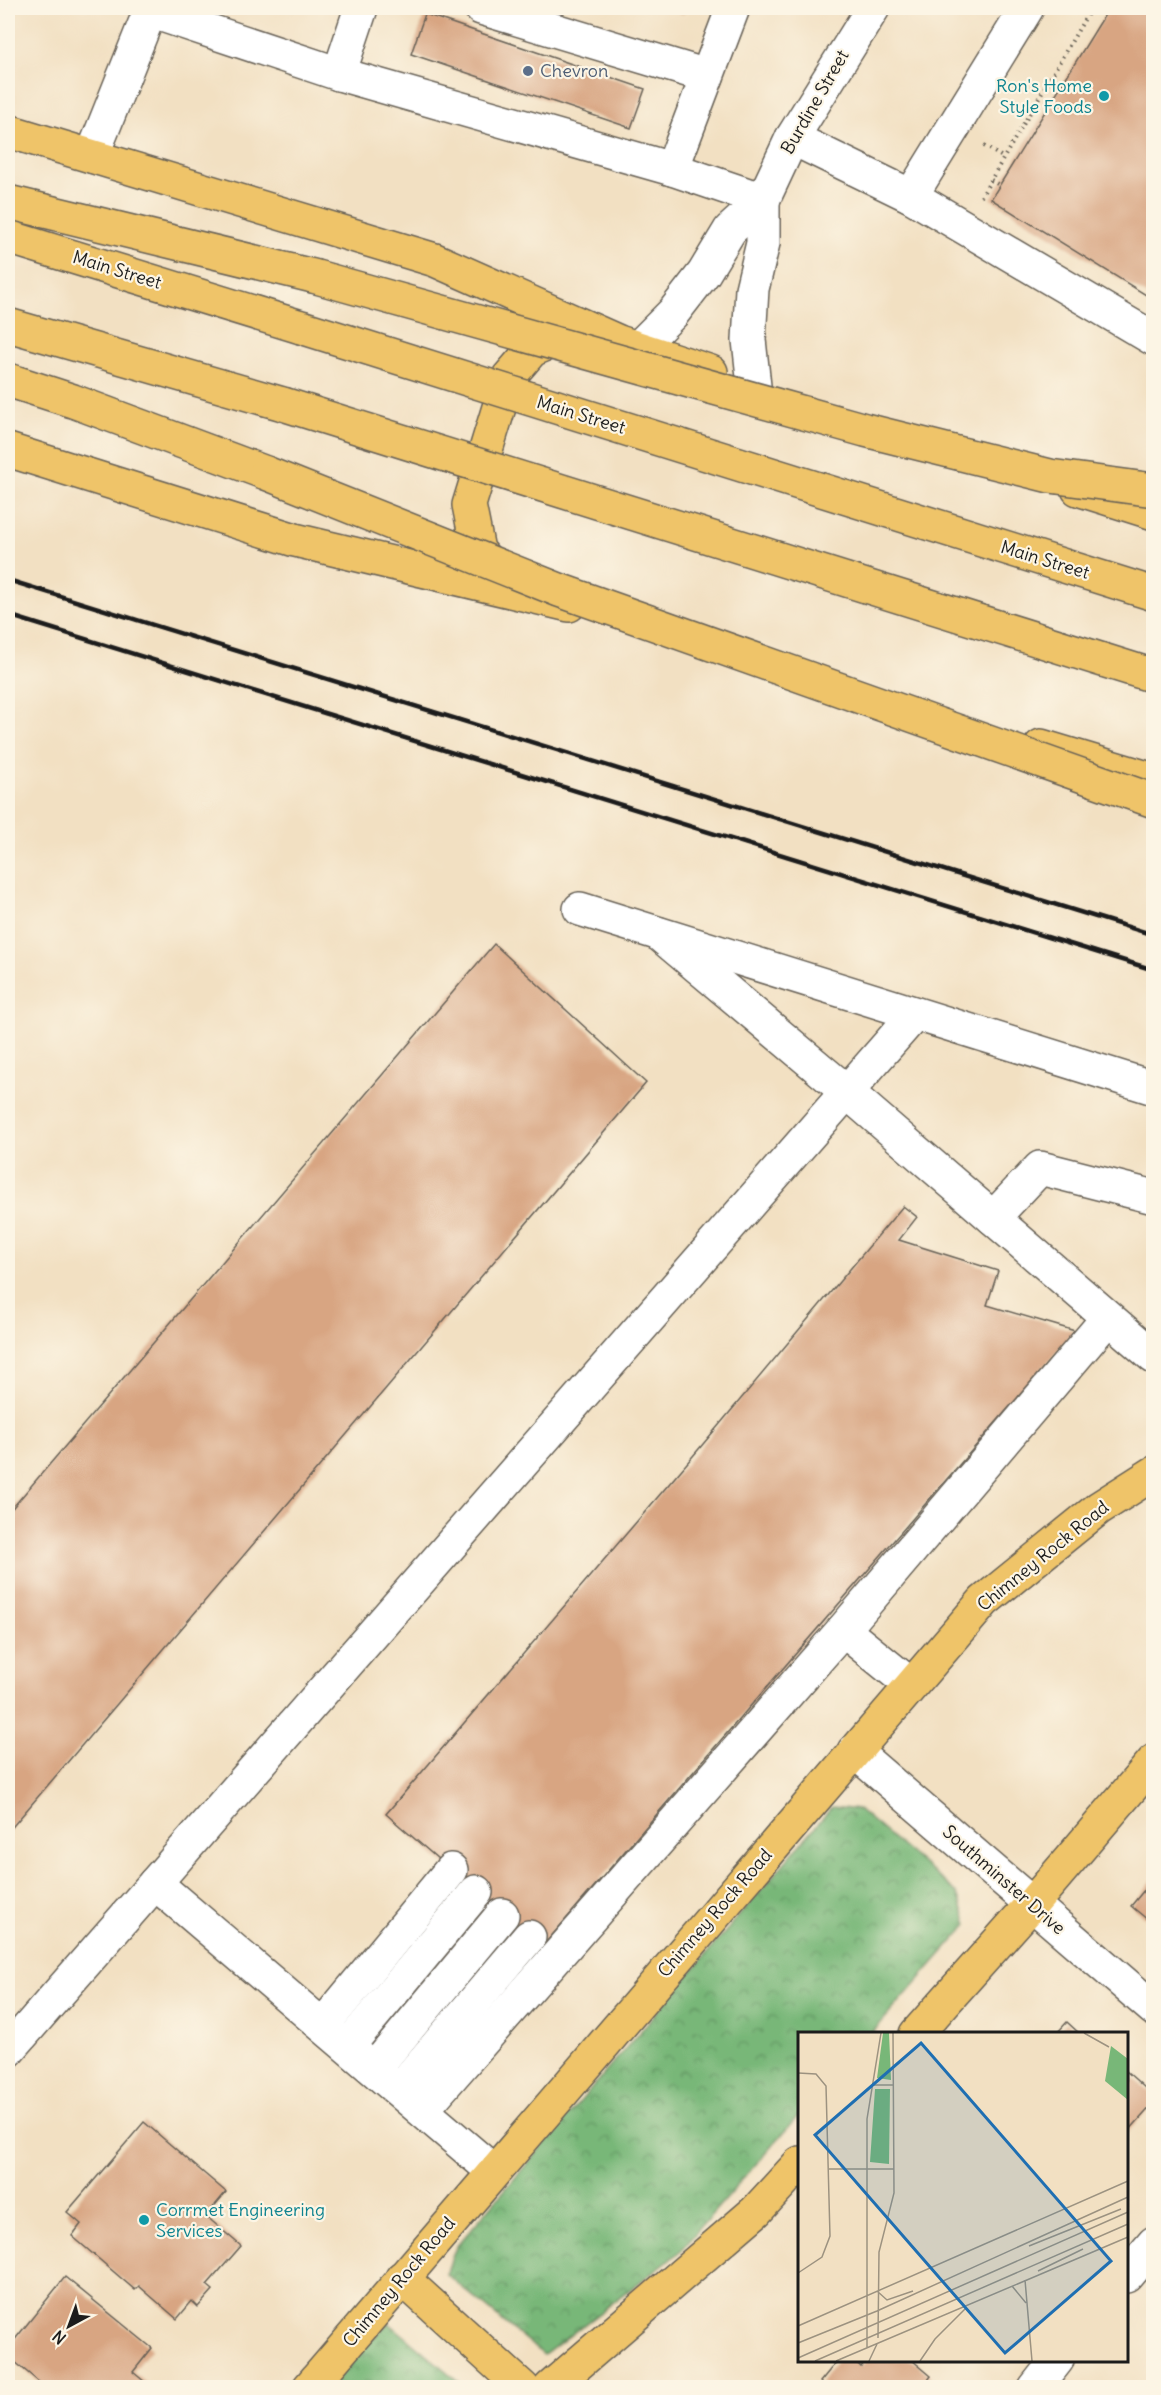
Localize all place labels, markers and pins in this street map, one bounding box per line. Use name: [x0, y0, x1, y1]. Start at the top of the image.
place label: Chevron: [540, 59, 608, 82]
marker: Chevron: [521, 64, 535, 78]
place label: Ron's Home Style Foods: [996, 74, 1092, 118]
marker: Ron's Home Style Foods: [1097, 89, 1111, 103]
place label: Corrmet Engineering Services: [156, 2198, 325, 2242]
marker: Corrmet Engineering Services: [137, 2213, 151, 2227]

